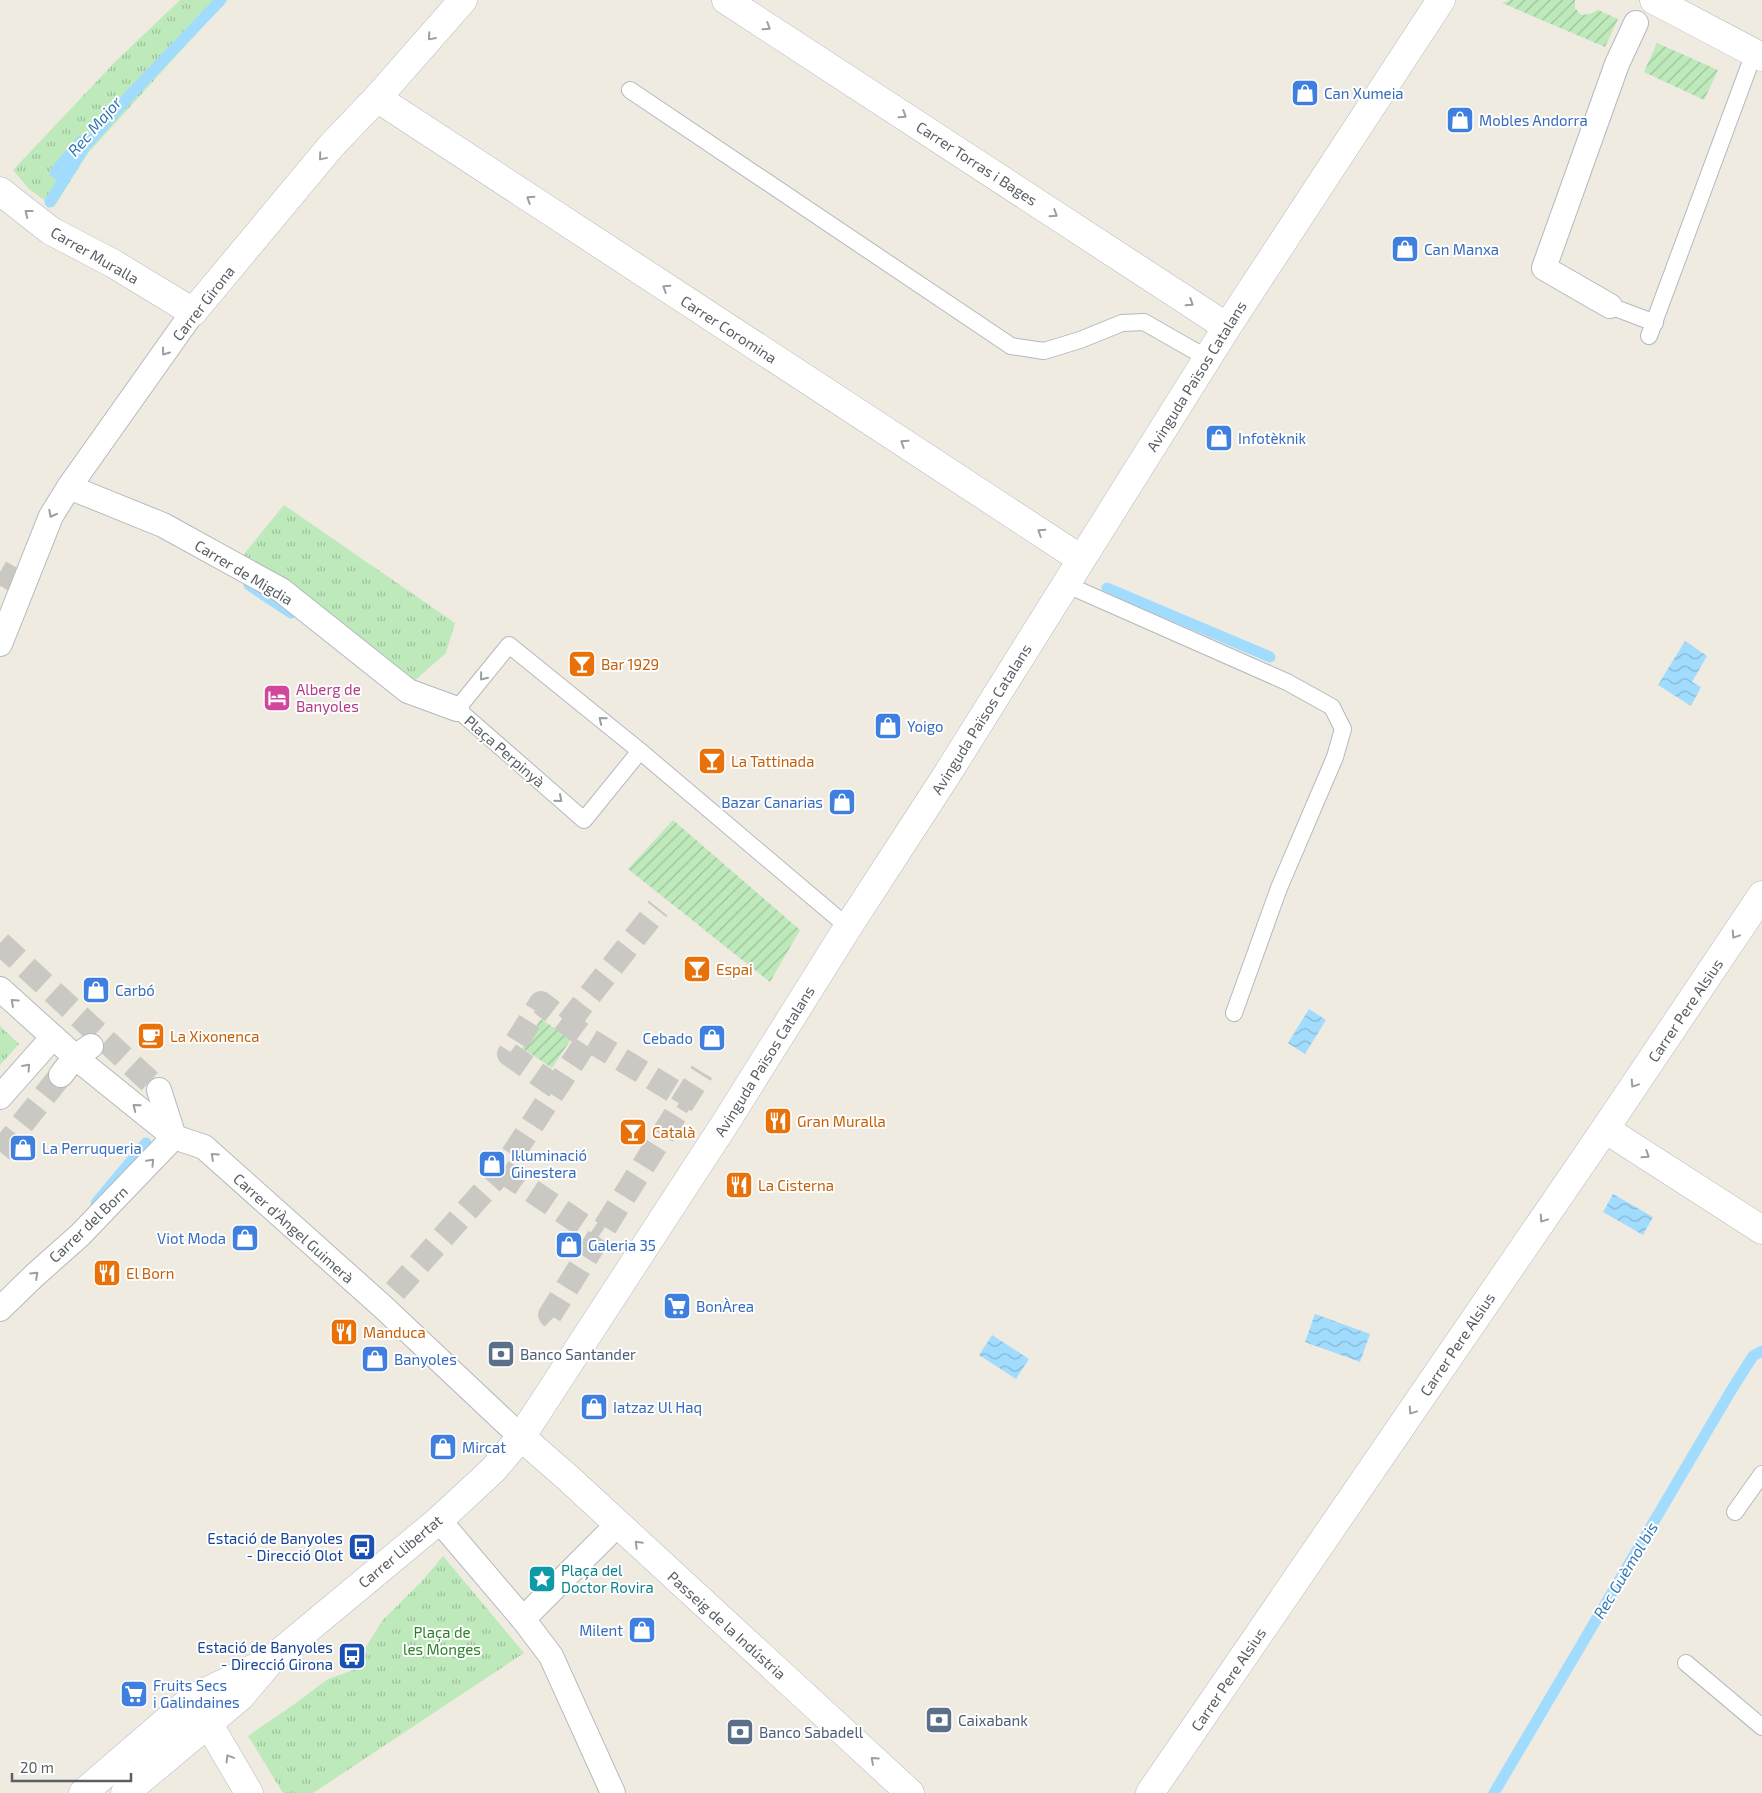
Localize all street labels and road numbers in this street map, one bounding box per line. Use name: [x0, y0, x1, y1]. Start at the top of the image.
street label: Carrer Torras i Bages: [913, 117, 1041, 209]
street label: Carrer Muralla: [48, 222, 142, 288]
street label: Carrer Girona: [168, 262, 238, 344]
street label: Carrer Coromina: [678, 291, 780, 367]
street label: Avinguda Països Catalans: [1142, 297, 1250, 455]
street label: Carrer de Migdia: [192, 536, 296, 608]
street label: Avinguda Països Catalans: [927, 640, 1035, 798]
street label: Plaça Perpinyà: [461, 711, 549, 792]
street label: Carrer Pere Alsius: [1644, 955, 1726, 1065]
street label: Avinguda Països Catalans: [710, 982, 818, 1140]
street label: Carrer d'Àngel Guimerà: [230, 1169, 358, 1287]
street label: Carrer del Born: [45, 1182, 131, 1266]
street label: Carrer Pere Alsius: [1416, 1289, 1498, 1399]
street label: Carrer Llibertat: [354, 1511, 446, 1591]
street label: Passeig de la Indústria: [664, 1567, 790, 1683]
street label: Carrer Pere Alsius: [1187, 1624, 1269, 1734]

